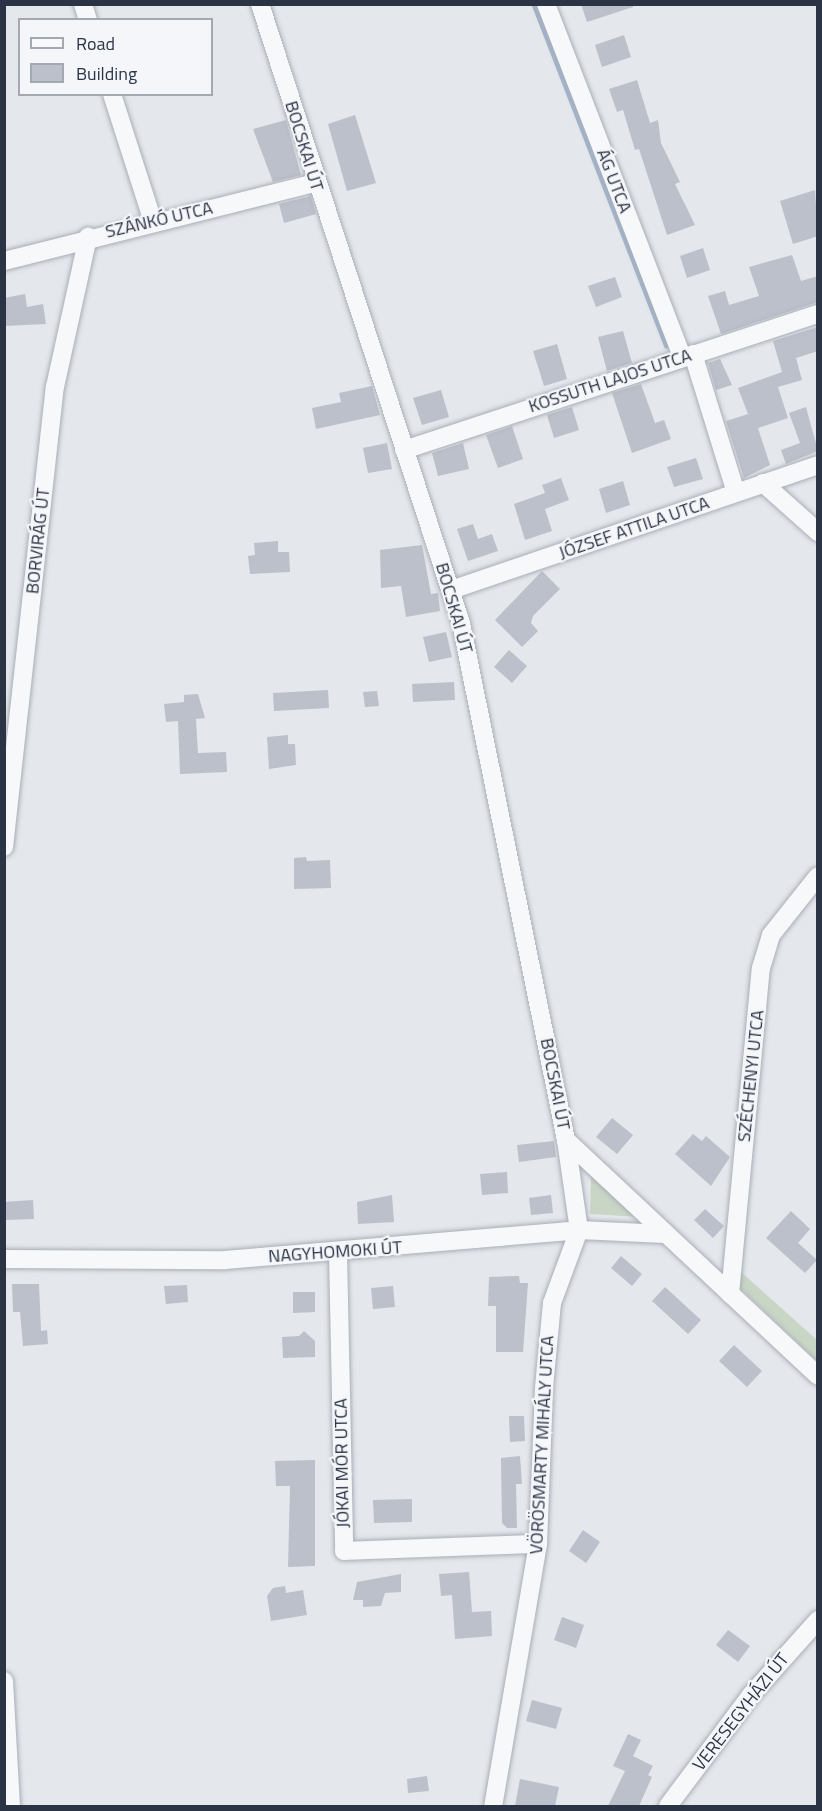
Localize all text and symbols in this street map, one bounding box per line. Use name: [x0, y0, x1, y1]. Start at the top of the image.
legend: [18, 18, 213, 96]
text: Road: [76, 30, 115, 57]
text: Building: [76, 60, 137, 87]
street label: BOCSKAI ÚT: [280, 98, 328, 194]
street label: ÁG UTCA: [592, 146, 636, 216]
street label: SZÁNKÓ UTCA: [103, 197, 215, 243]
street label: KOSSUTH LAJOS UTCA: [526, 344, 694, 418]
street label: BORVIRÁG ÚT: [22, 487, 54, 595]
street label: JÓZSEF ATTILA UTCA: [556, 492, 712, 564]
street label: BOCSKAI ÚT: [431, 560, 477, 656]
street label: SZÉCHENYI UTCA: [733, 1009, 769, 1143]
street label: BOCSKAI ÚT: [536, 1036, 574, 1132]
street label: NAGYHOMOKI ÚT: [267, 1237, 403, 1267]
street label: VÖRÖSMARTY MIHÁLY UTCA: [525, 1335, 559, 1555]
street label: JÓKAI MÓR UTCA: [330, 1398, 354, 1528]
street label: VERESEGYHÁZI ÚT: [688, 1649, 794, 1775]

